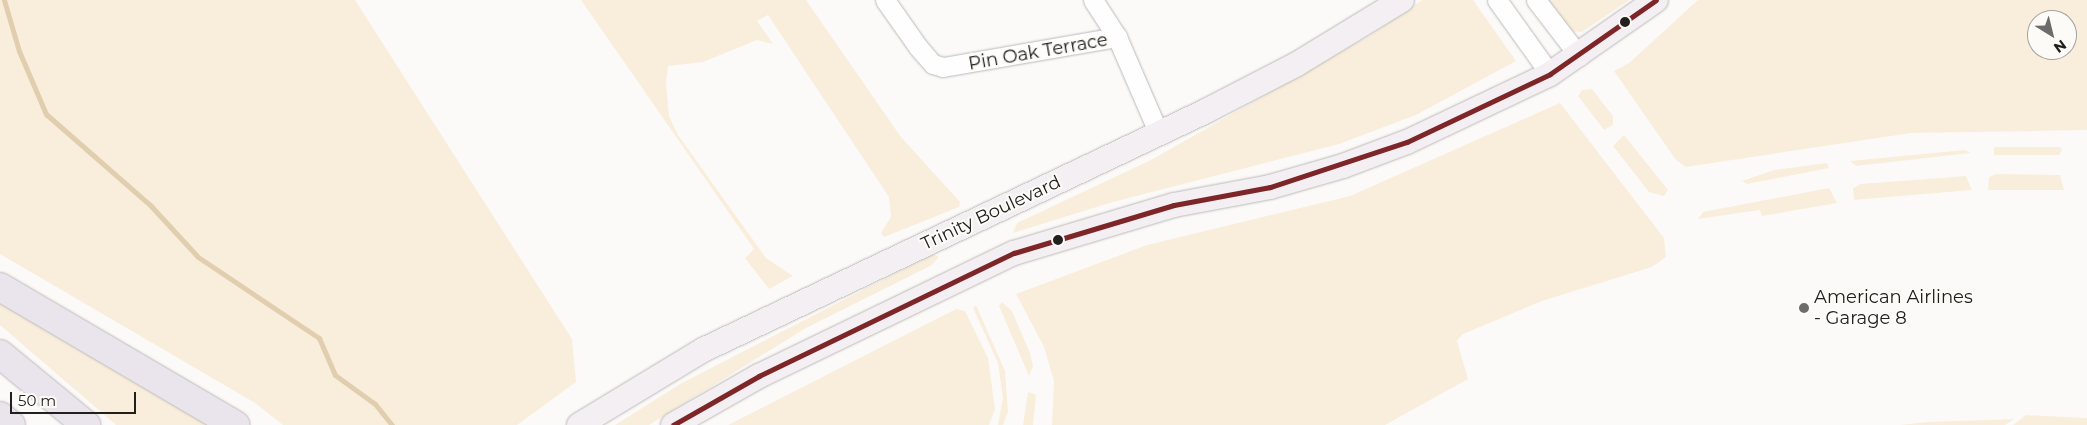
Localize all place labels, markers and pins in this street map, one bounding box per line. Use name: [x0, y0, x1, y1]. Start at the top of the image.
unlabelled marker: [1620, 17, 1630, 27]
unlabelled marker: [1053, 235, 1063, 245]
place label: American Airlines - Garage 8: [1814, 287, 1973, 330]
marker: American Airlines - Garage 8: [1798, 302, 1810, 314]

